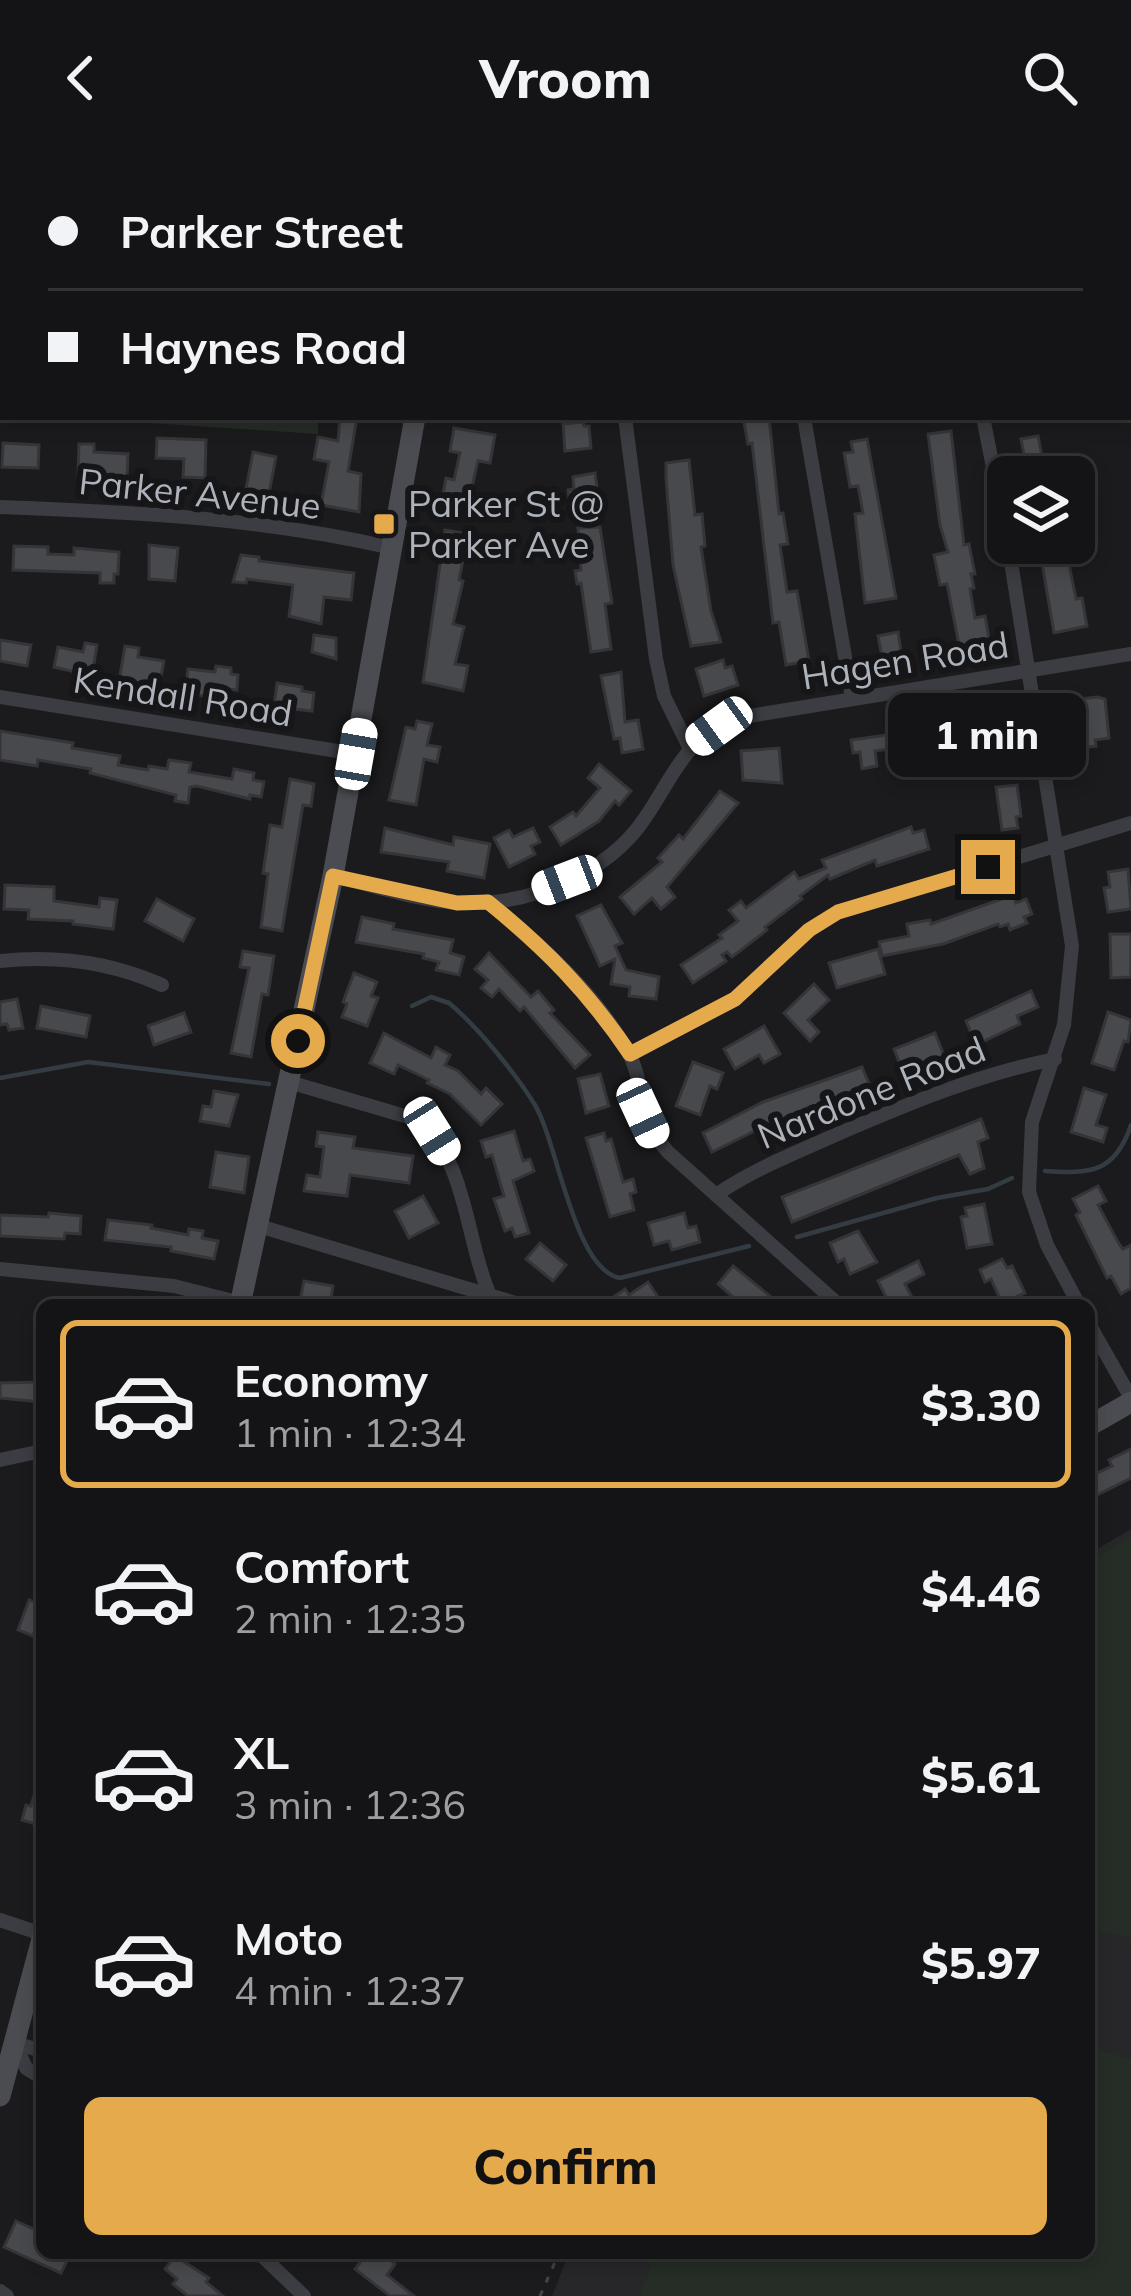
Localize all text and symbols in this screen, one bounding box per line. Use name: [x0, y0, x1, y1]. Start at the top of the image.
text: Vroom: [479, 44, 652, 112]
icon: back: [48, 45, 114, 111]
icon: search: [1017, 45, 1083, 111]
text: Parker Street: [120, 203, 403, 259]
text: Haynes Road: [120, 319, 407, 375]
map controls: [987, 456, 1095, 564]
button: layers: [987, 456, 1095, 564]
street label: Parker Avenue: [77, 458, 323, 528]
place label: Parker St @ Parker Ave: [408, 481, 605, 567]
marker: Parker St @ Parker Ave: [371, 511, 397, 537]
street label: Hagen Road: [798, 621, 1012, 699]
street label: Kendall Road: [70, 656, 296, 736]
car: [679, 690, 759, 762]
callout: 1 min: [889, 693, 1087, 777]
text: 1 min: [935, 710, 1039, 759]
car: [332, 715, 380, 793]
route end: [961, 840, 1015, 894]
car: [527, 850, 607, 910]
route start: [271, 1014, 325, 1068]
street label: Nardone Road: [750, 1026, 992, 1158]
car: [611, 1073, 675, 1153]
car: [398, 1091, 466, 1171]
icon: car: [90, 1350, 198, 1458]
text: Economy: [234, 1352, 428, 1408]
text: $3.30: [921, 1376, 1041, 1432]
text: 1 min · 12:34: [234, 1408, 466, 1457]
icon: car: [90, 1536, 198, 1644]
text: Comfort: [234, 1538, 409, 1594]
text: $4.46: [921, 1562, 1041, 1618]
text: 2 min · 12:35: [234, 1594, 466, 1643]
icon: car: [90, 1722, 198, 1830]
text: XL: [234, 1724, 289, 1780]
text: $5.61: [921, 1748, 1041, 1804]
text: 3 min · 12:36: [234, 1780, 466, 1829]
icon: car: [90, 1908, 198, 2016]
text: Moto: [234, 1910, 343, 1966]
text: $5.97: [921, 1934, 1041, 1990]
text: 4 min · 12:37: [234, 1966, 466, 2015]
button: Confirm: [84, 2097, 1047, 2235]

